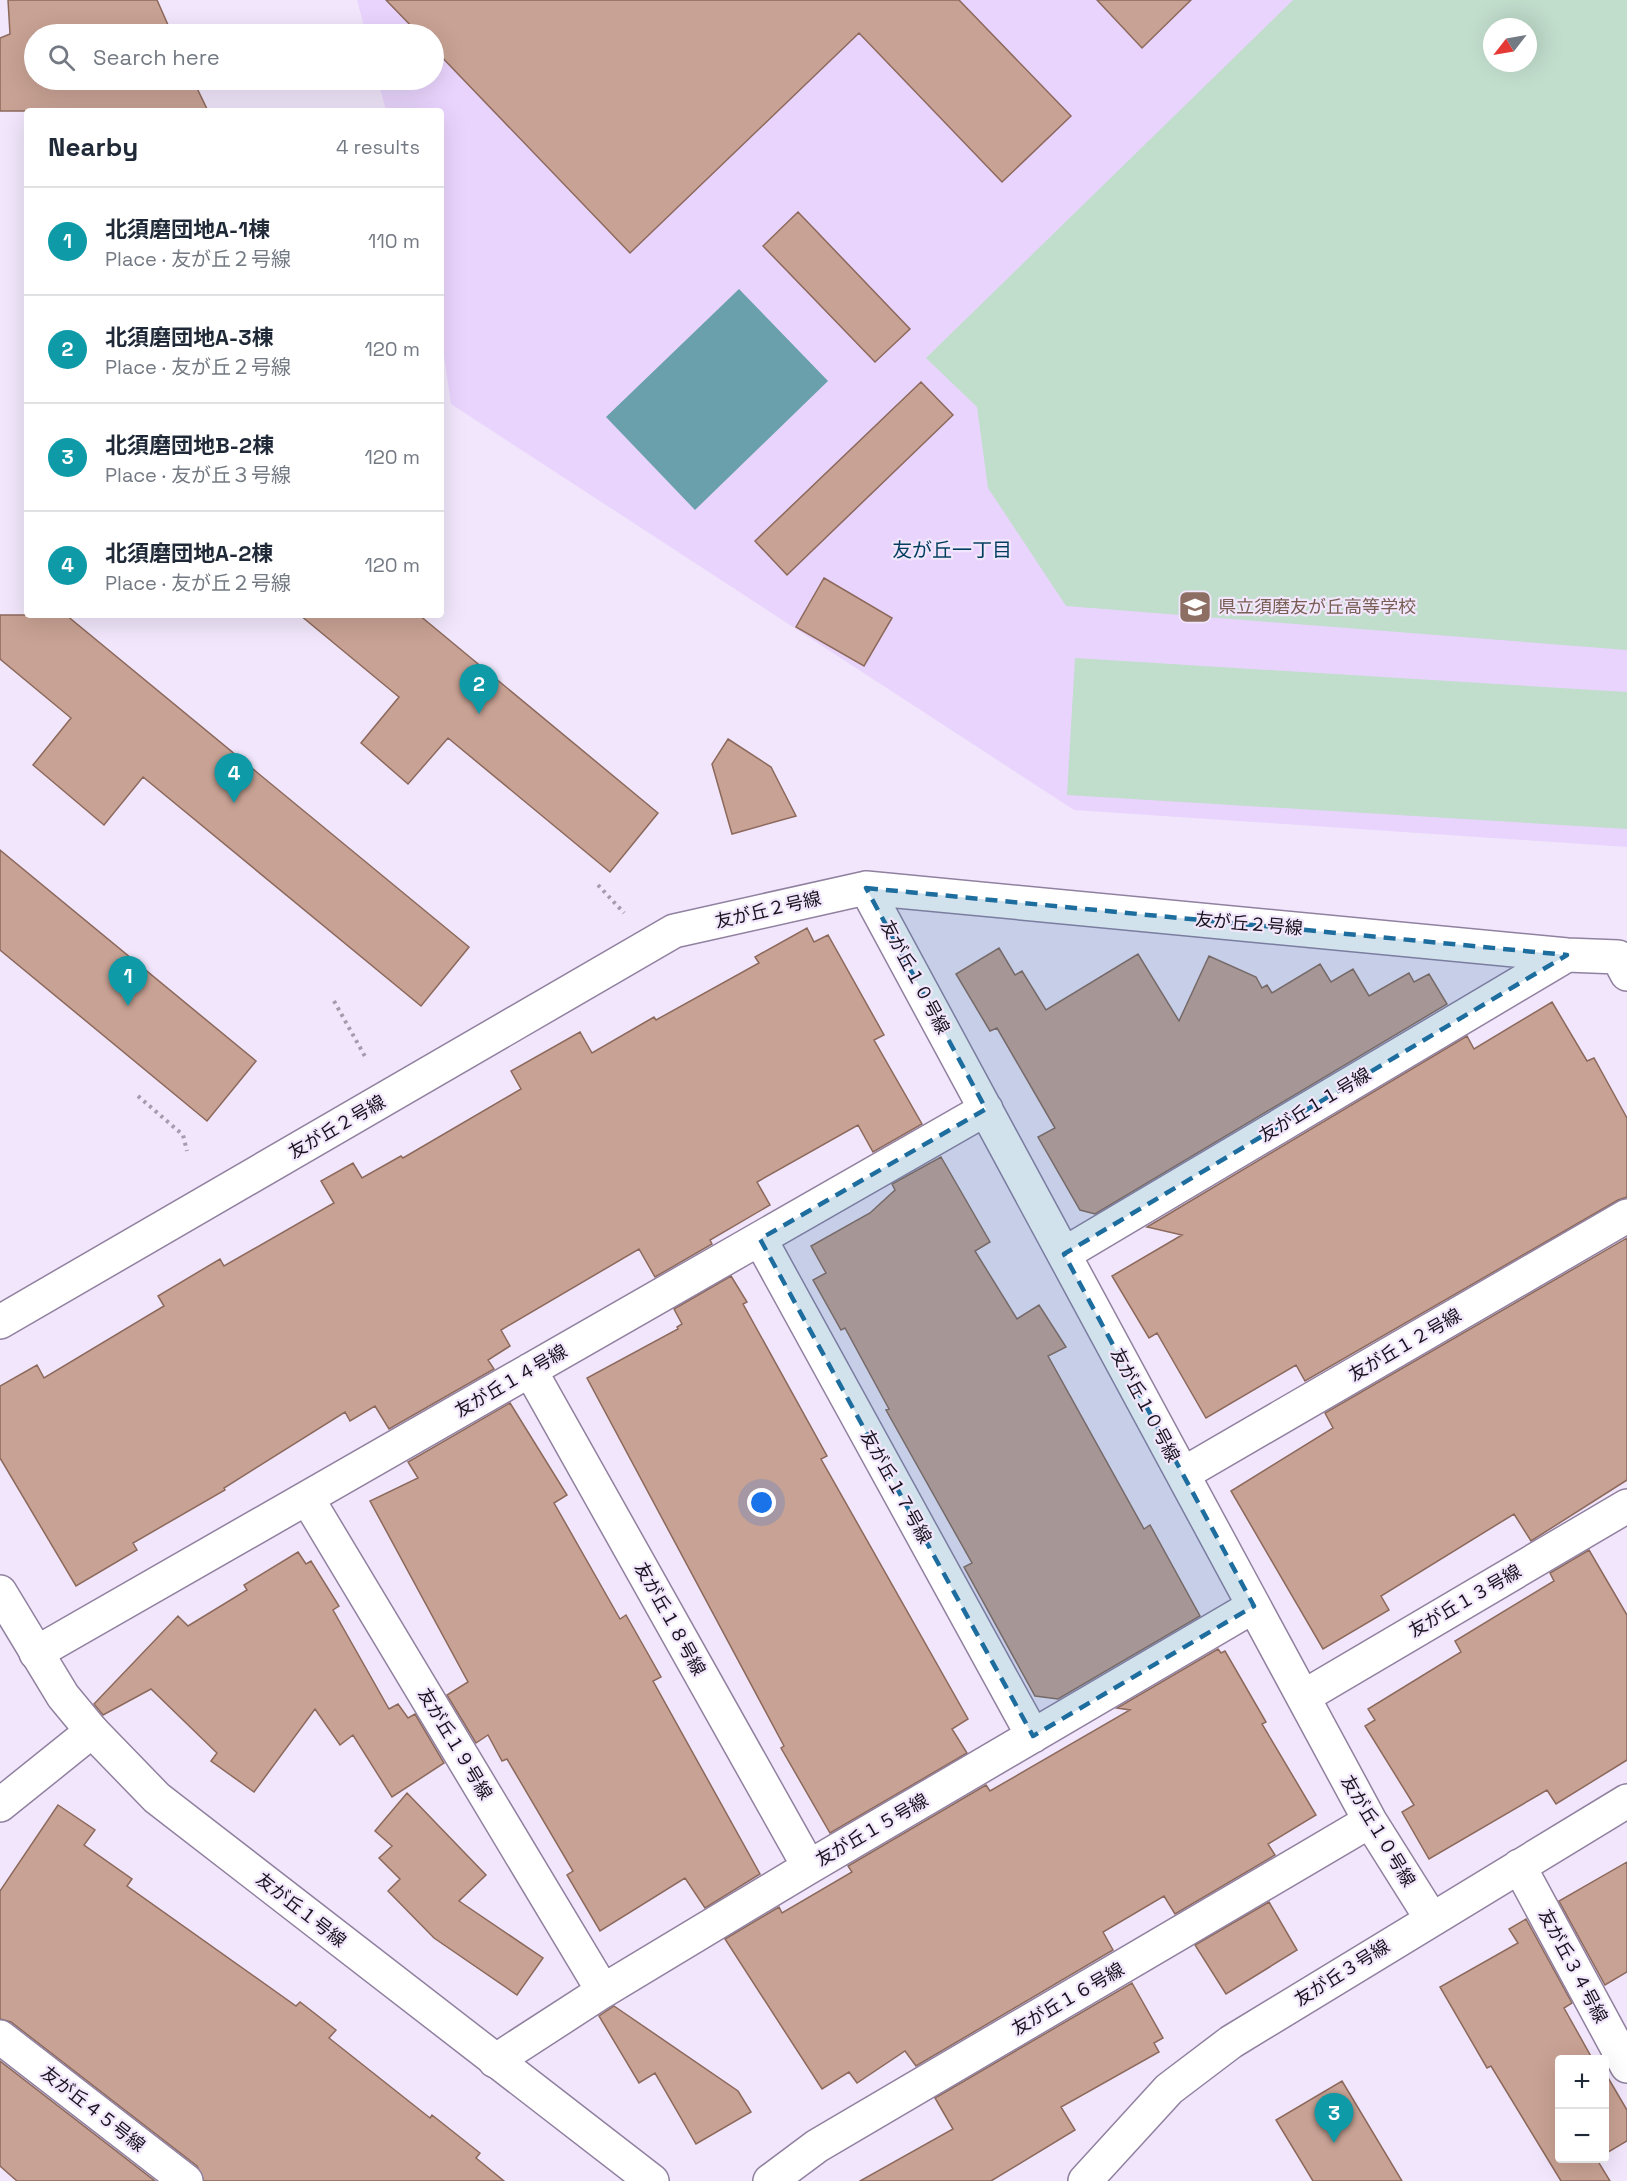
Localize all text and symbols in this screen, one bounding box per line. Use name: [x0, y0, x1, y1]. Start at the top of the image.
north arrow: [1483, 18, 1537, 72]
search box: [24, 24, 444, 90]
icon: search: [45, 41, 78, 74]
text: Search here: [93, 43, 220, 71]
text: Nearby: [48, 130, 138, 164]
text: 4 results: [336, 134, 420, 160]
text: 北須磨団地A-1棟: [105, 215, 270, 243]
text: 1: [63, 228, 72, 254]
text: 110 m: [368, 228, 420, 254]
text: Place · 友が丘２号線: [105, 246, 291, 272]
text: 北須磨団地A-3棟: [105, 323, 274, 351]
text: 2: [62, 336, 73, 362]
text: 120 m: [364, 336, 420, 362]
text: Place · 友が丘２号線: [105, 354, 291, 380]
text: 北須磨団地B-2棟: [105, 431, 274, 459]
text: 3: [61, 444, 74, 470]
text: 120 m: [364, 444, 420, 470]
text: Place · 友が丘３号線: [105, 462, 291, 488]
district label: 友が丘一丁目: [892, 537, 1012, 563]
text: 北須磨団地A-2棟: [105, 539, 273, 567]
text: 4: [61, 552, 74, 578]
text: 120 m: [364, 552, 420, 578]
text: Place · 友が丘２号線: [105, 570, 291, 596]
school or university icon: 県立須磨友が丘高等学校: [1177, 589, 1213, 625]
place label: 県立須磨友が丘高等学校: [1218, 595, 1416, 618]
pin: 2: [460, 664, 498, 714]
pin: 4: [214, 754, 254, 803]
street label: 友が丘２号線: [713, 886, 823, 933]
street label: 友が丘２号線: [1194, 907, 1304, 940]
street label: 友が丘１０号線: [876, 916, 955, 1038]
pin: 1: [108, 956, 148, 1006]
street label: 友が丘１１号線: [1255, 1062, 1375, 1147]
street label: 友が丘２号線: [284, 1090, 389, 1164]
street label: 友が丘１２号線: [1344, 1303, 1465, 1386]
street label: 友が丘１４号線: [450, 1339, 571, 1422]
street label: 友が丘１０号線: [1106, 1344, 1185, 1466]
street label: 友が丘１７号線: [856, 1426, 937, 1547]
your location: [747, 1488, 776, 1517]
street label: 友が丘１８号線: [630, 1558, 711, 1679]
street label: 友が丘１３号線: [1404, 1559, 1525, 1642]
street label: 友が丘１９号線: [413, 1684, 498, 1804]
street label: 友が丘１０号線: [1336, 1771, 1421, 1891]
street label: 友が丘１５号線: [811, 1788, 932, 1871]
street label: 友が丘１号線: [252, 1867, 351, 1952]
street label: 友が丘３４号線: [1534, 1905, 1613, 2027]
street label: 友が丘３号線: [1290, 1934, 1394, 2011]
street label: 友が丘１６号線: [1007, 1957, 1128, 2040]
map controls: [1555, 2055, 1609, 2163]
button: +: [1555, 2055, 1609, 2109]
street label: 友が丘４５号線: [37, 2061, 150, 2156]
pin: 3: [1314, 2094, 1354, 2143]
button: −: [1555, 2109, 1609, 2163]

